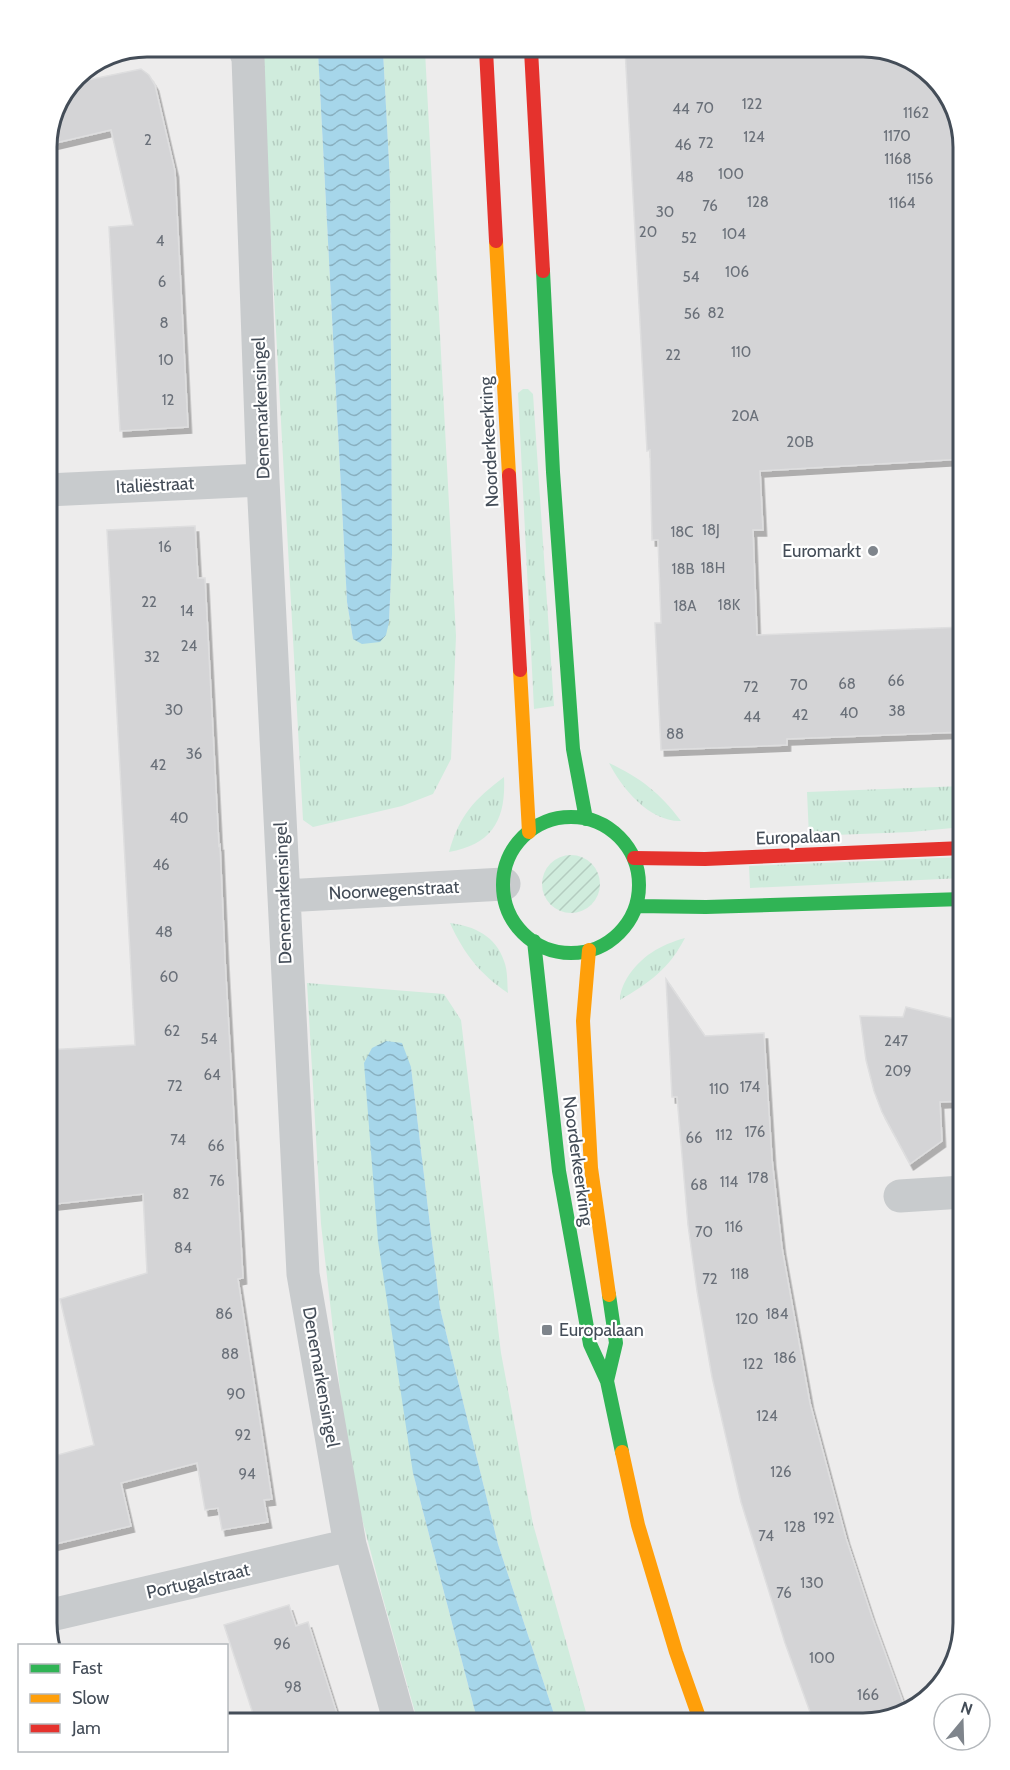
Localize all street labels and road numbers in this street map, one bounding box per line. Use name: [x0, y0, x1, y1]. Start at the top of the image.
street label: Denemarkensingel: [247, 336, 274, 479]
street label: Noorderkeerkring: [475, 375, 503, 508]
street label: Italiëstraat: [115, 472, 195, 498]
street label: Denemarkensingel: [269, 821, 296, 964]
street label: Europalaan: [755, 825, 841, 849]
street label: Noorwegenstraat: [328, 876, 460, 904]
street label: Noorderkeerkring: [558, 1095, 598, 1228]
street label: Denemarkensingel: [298, 1305, 344, 1450]
street label: Portugalstraat: [144, 1558, 252, 1604]

